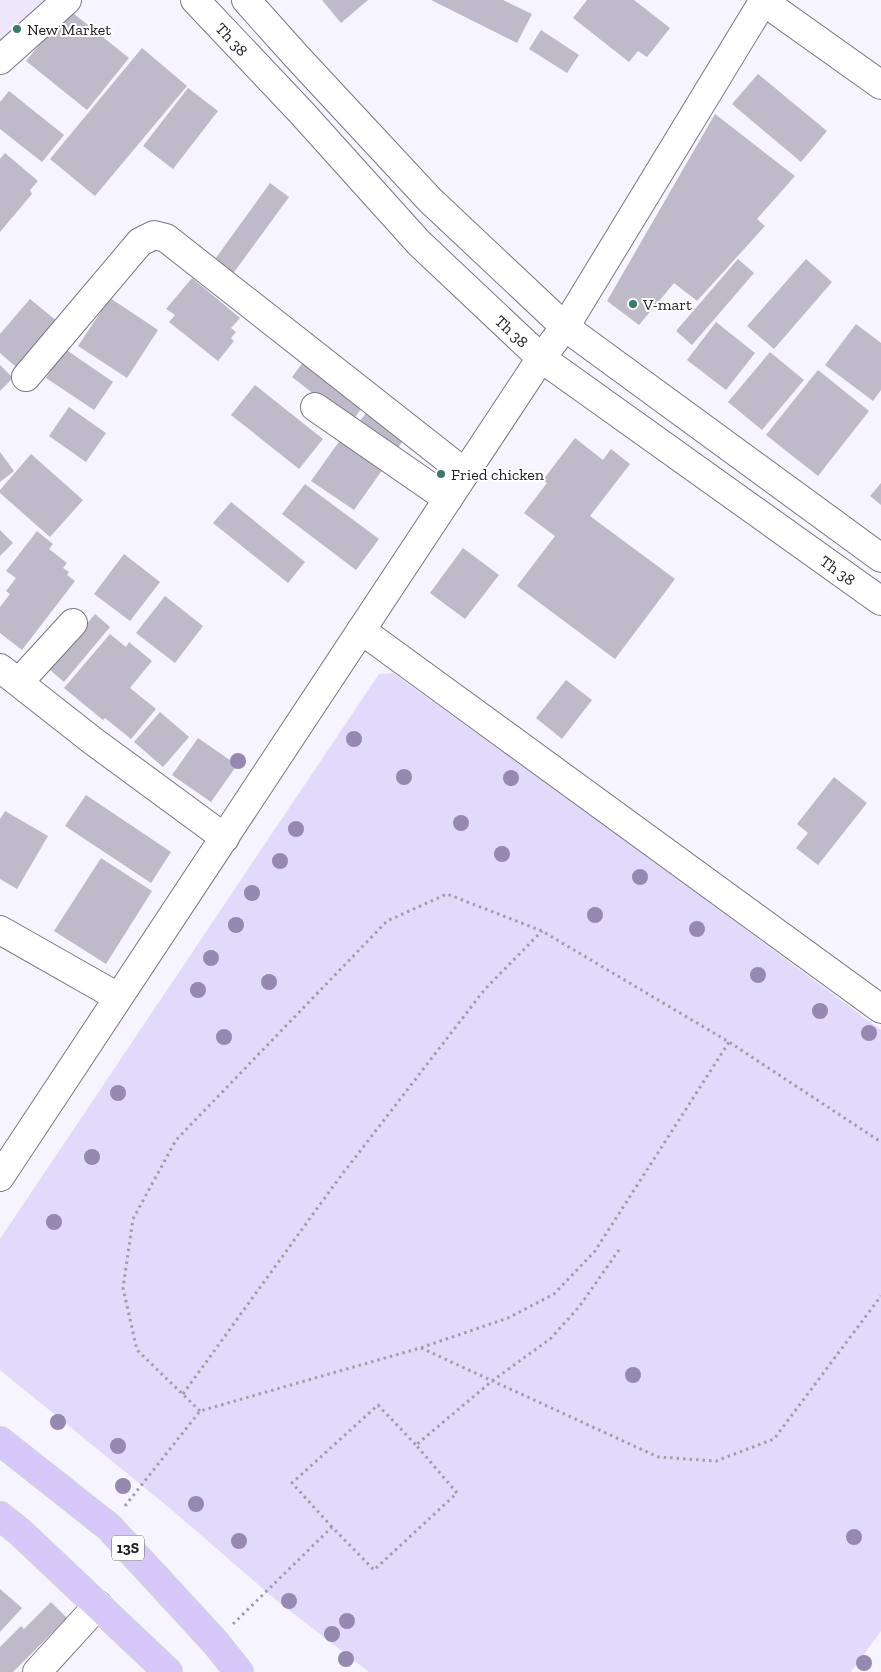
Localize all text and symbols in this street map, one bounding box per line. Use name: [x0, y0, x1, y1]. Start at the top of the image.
street label: Th 38: [211, 19, 252, 60]
place label: New Market: [27, 20, 111, 39]
marker: New Market: [11, 23, 23, 35]
place label: V-mart: [642, 295, 692, 314]
marker: V-mart: [627, 298, 639, 310]
street label: Th 38: [491, 311, 532, 352]
place label: Fried chicken: [451, 465, 545, 484]
marker: Fried chicken: [435, 468, 447, 480]
street label: Th 38: [816, 551, 859, 589]
road number: 13S: [112, 1536, 144, 1560]

